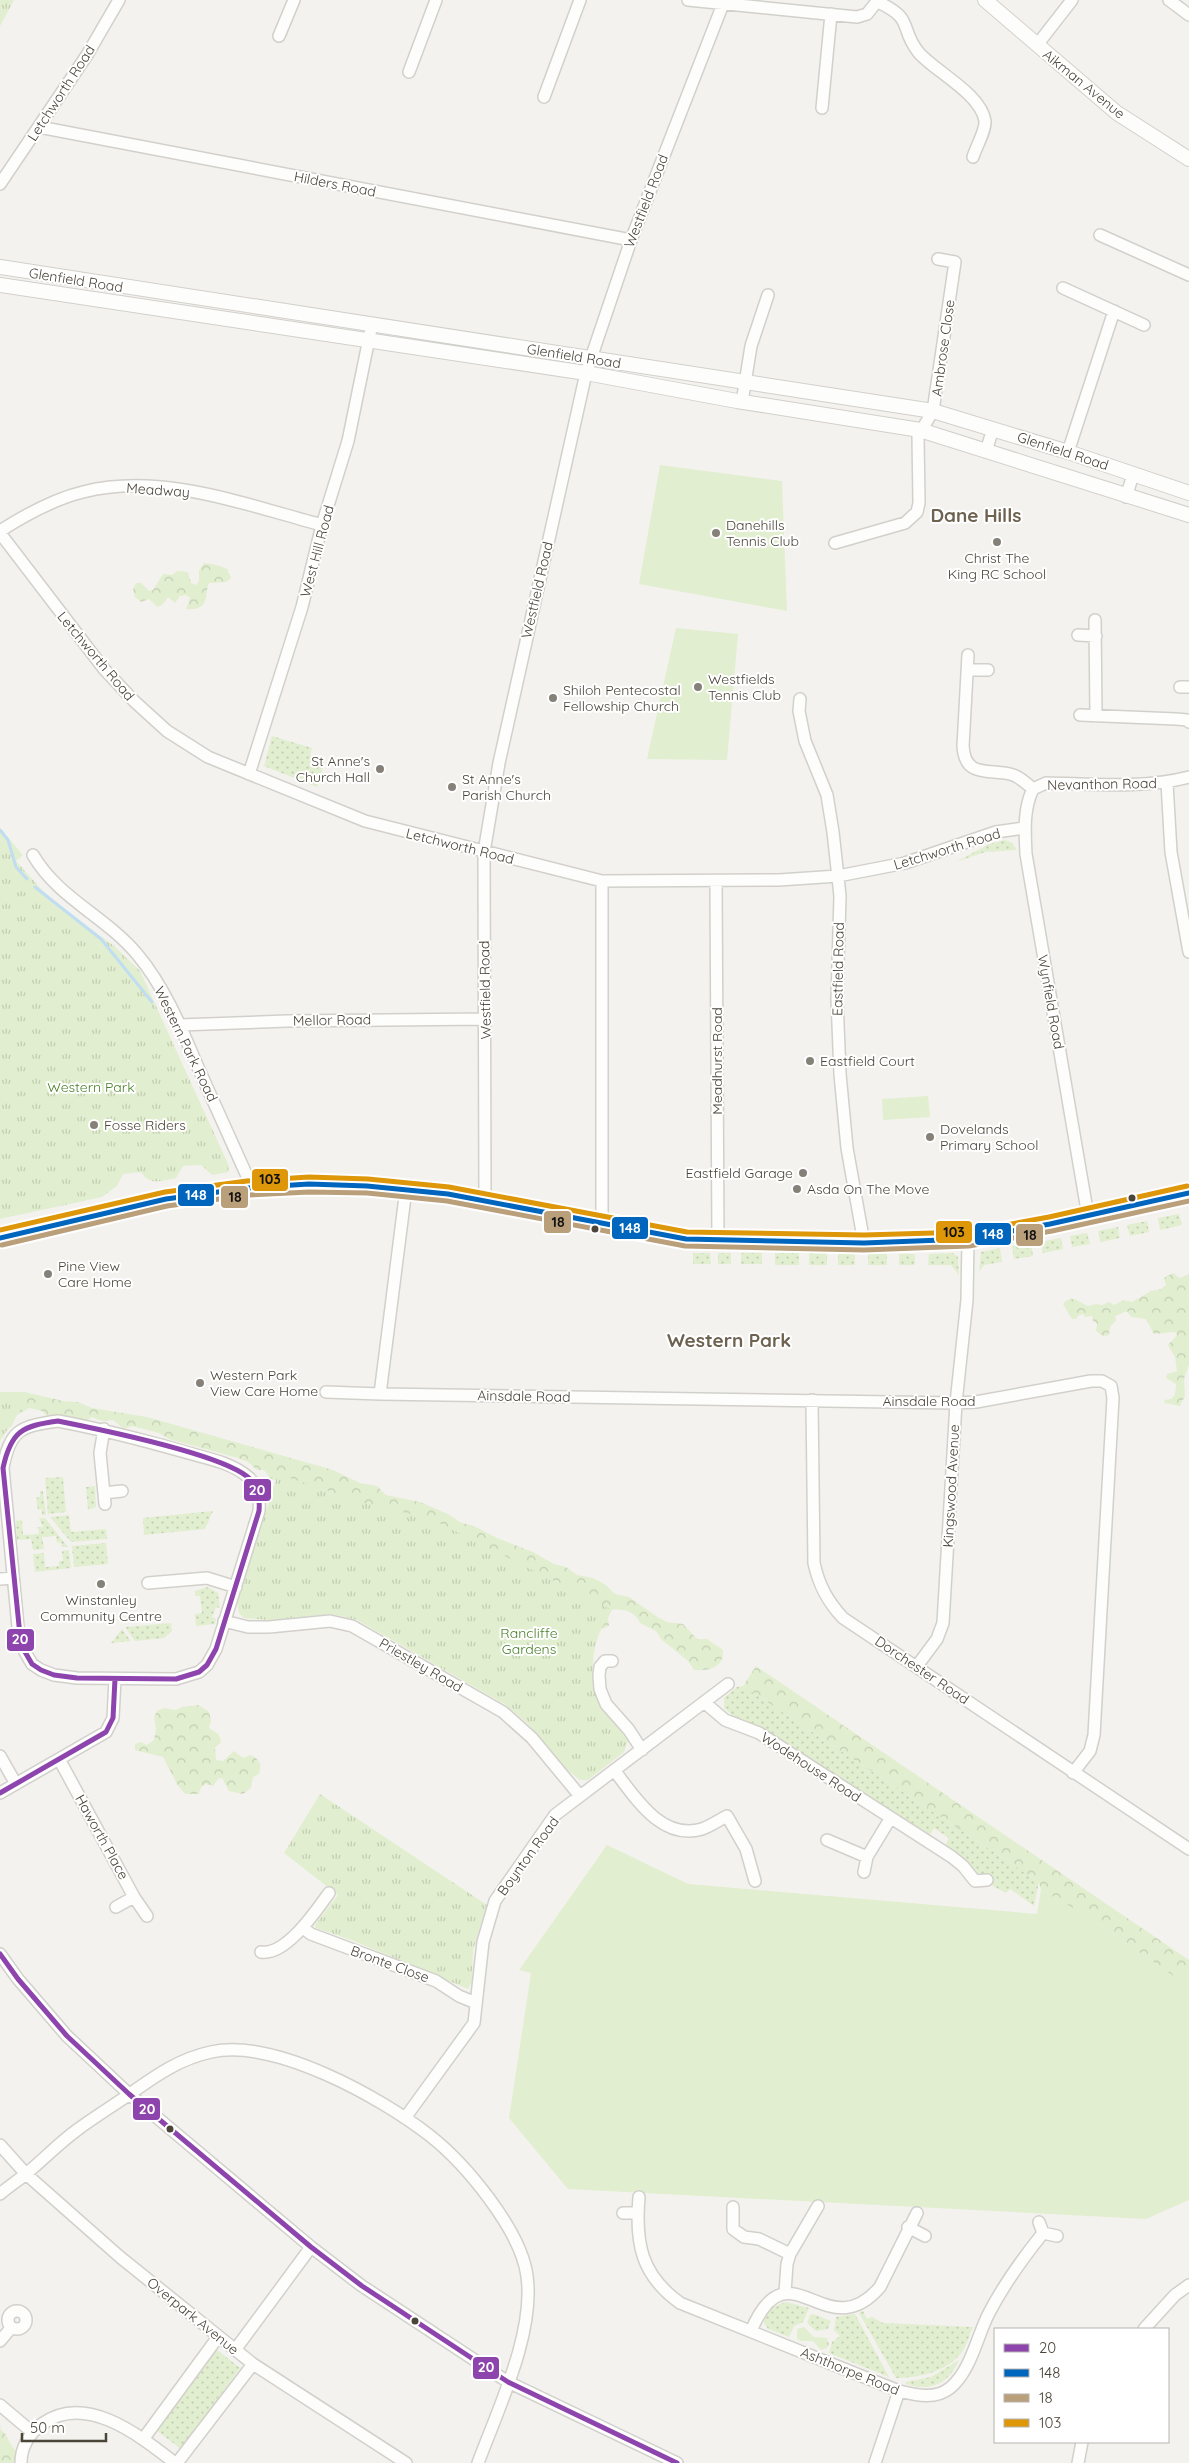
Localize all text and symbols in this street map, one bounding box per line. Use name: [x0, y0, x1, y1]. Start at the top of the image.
street label: Letchworth Road: [23, 42, 99, 144]
street label: Aikman Avenue: [1039, 45, 1129, 123]
street label: Westfield Road: [620, 152, 672, 250]
street label: Hilders Road: [293, 167, 377, 201]
street label: Glenfield Road: [28, 264, 124, 296]
street label: Ambrose Close: [927, 298, 959, 397]
street label: Glenfield Road: [526, 340, 622, 372]
street label: Glenfield Road: [1015, 428, 1111, 474]
street label: Meadway: [126, 479, 190, 501]
street label: West Hill Road: [296, 503, 338, 599]
district label: Dane Hills: [931, 503, 1021, 527]
place label: Danehills Tennis Club: [726, 516, 799, 550]
marker: Danehills Tennis Club: [710, 527, 722, 539]
marker: Christ The King RC School: [991, 536, 1003, 548]
street label: Westfield Road: [517, 540, 557, 640]
place label: Christ The King RC School: [948, 549, 1046, 583]
street label: Letchworth Road: [53, 608, 139, 704]
place label: Westfields Tennis Club: [708, 670, 781, 704]
place label: Shiloh Pentecostal Fellowship Church: [563, 681, 681, 715]
marker: Westfields Tennis Club: [692, 681, 704, 693]
marker: Shiloh Pentecostal Fellowship Church: [547, 692, 559, 704]
place label: St Anne's Church Hall: [296, 752, 370, 786]
marker: St Anne's Church Hall: [374, 763, 386, 775]
place label: St Anne's Parish Church: [462, 770, 551, 804]
street label: Nevanthon Road: [1047, 774, 1157, 794]
marker: St Anne's Parish Church: [446, 781, 458, 793]
street label: Letchworth Road: [404, 824, 516, 868]
street label: Letchworth Road: [891, 824, 1003, 874]
street label: Eastfield Road: [828, 922, 848, 1016]
street label: Westfield Road: [475, 941, 495, 1039]
street label: Wynfield Road: [1034, 953, 1068, 1051]
street label: Western Park Road: [150, 983, 222, 1105]
street label: Meadhurst Road: [708, 1007, 726, 1115]
street label: Mellor Road: [293, 1010, 371, 1030]
place label: Eastfield Court: [820, 1052, 915, 1070]
marker: Eastfield Court: [804, 1055, 816, 1067]
park label: Western Park: [47, 1078, 135, 1096]
place label: Fosse Riders: [104, 1116, 186, 1134]
marker: Fosse Riders: [88, 1119, 100, 1131]
place label: Dovelands Primary School: [940, 1120, 1038, 1154]
marker: Dovelands Primary School: [924, 1131, 936, 1143]
place label: Eastfield Garage: [685, 1164, 793, 1182]
marker: Eastfield Garage: [797, 1167, 809, 1179]
line badge: 103: [251, 1168, 289, 1192]
text: 103: [259, 1170, 281, 1188]
place label: Asda On The Move: [807, 1180, 929, 1198]
line badge: 148: [177, 1183, 215, 1207]
marker: Asda On The Move: [791, 1183, 803, 1195]
line badge: 18: [220, 1185, 249, 1209]
text: 148: [185, 1186, 207, 1204]
text: 18: [228, 1188, 242, 1206]
unlabelled marker: [1127, 1193, 1137, 1203]
line badge: 18: [543, 1210, 572, 1234]
text: 18: [551, 1213, 565, 1231]
line badge: 148: [611, 1216, 649, 1240]
text: 148: [619, 1219, 641, 1237]
line badge: 103: [935, 1220, 973, 1244]
line badge: 148: [974, 1222, 1012, 1246]
text: 103: [943, 1223, 965, 1241]
line badge: 18: [1015, 1223, 1044, 1247]
unlabelled marker: [590, 1224, 600, 1234]
text: 148: [982, 1225, 1004, 1243]
text: 18: [1023, 1226, 1037, 1244]
place label: Pine View Care Home: [58, 1257, 132, 1291]
marker: Pine View Care Home: [42, 1268, 54, 1280]
district label: Western Park: [667, 1328, 791, 1352]
place label: Western Park View Care Home: [210, 1366, 318, 1400]
marker: Western Park View Care Home: [194, 1377, 206, 1389]
street label: Ainsdale Road: [477, 1386, 571, 1406]
street label: Ainsdale Road: [882, 1392, 976, 1410]
street label: Kingswood Avenue: [939, 1424, 963, 1548]
line badge: 20: [243, 1478, 272, 1502]
text: 20: [249, 1481, 266, 1499]
marker: Winstanley Community Centre: [95, 1578, 107, 1590]
place label: Winstanley Community Centre: [40, 1591, 162, 1625]
park label: Rancliffe Gardens: [500, 1624, 558, 1658]
line badge: 20: [6, 1628, 35, 1652]
text: 20: [12, 1630, 29, 1648]
street label: Dorchester Road: [871, 1632, 973, 1708]
street label: Priestley Road: [376, 1634, 466, 1696]
street label: Wodehouse Road: [758, 1728, 864, 1806]
street label: Haworth Place: [71, 1791, 133, 1883]
street label: Boynton Road: [493, 1813, 563, 1899]
street label: Bronte Close: [348, 1941, 432, 1987]
line badge: 20: [132, 2097, 161, 2121]
text: 20: [139, 2100, 156, 2118]
unlabelled marker: [165, 2124, 175, 2134]
street label: Overpark Avenue: [143, 2273, 243, 2359]
unlabelled marker: [410, 2316, 420, 2326]
legend: [994, 2328, 1169, 2443]
text: 20: [1039, 2338, 1056, 2357]
street label: Ashthorpe Road: [798, 2343, 902, 2399]
line badge: 20: [472, 2356, 500, 2380]
text: 20: [478, 2358, 495, 2376]
text: 148: [1039, 2363, 1060, 2382]
text: 18: [1039, 2388, 1053, 2407]
scale bar: [22, 2410, 106, 2442]
text: 103: [1039, 2413, 1061, 2432]
text: 50 m: [30, 2418, 65, 2437]

